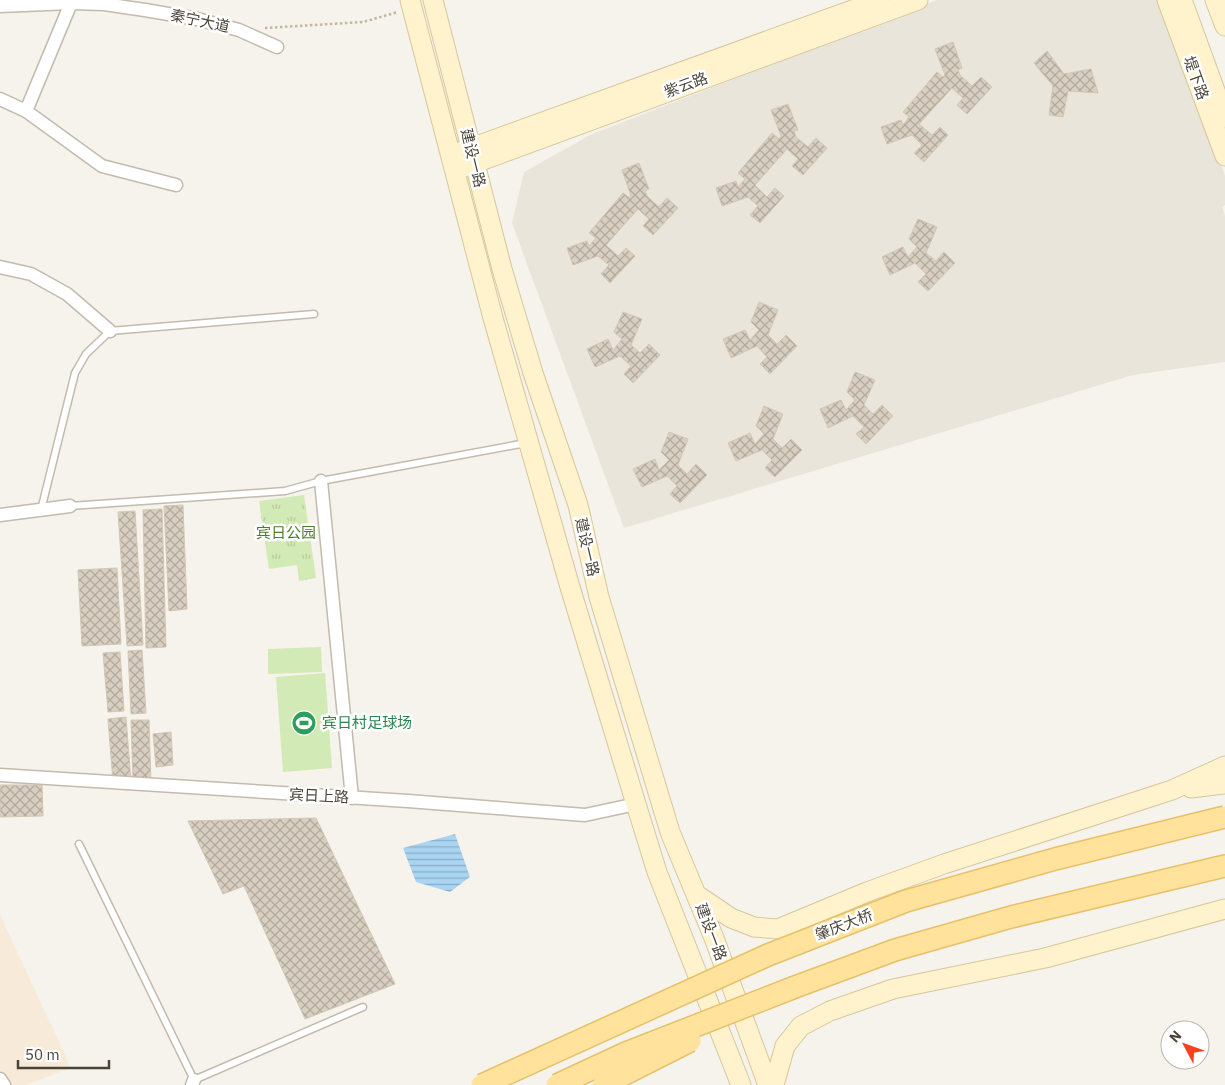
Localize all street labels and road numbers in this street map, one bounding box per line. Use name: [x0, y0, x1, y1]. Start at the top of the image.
street label: 秦宁大道: [169, 5, 231, 36]
street label: 堤下路: [1180, 53, 1213, 102]
street label: 紫云路: [661, 68, 710, 101]
street label: 建设一路: [457, 126, 490, 189]
street label: 建设一路: [571, 516, 603, 578]
street label: 宾日上路: [289, 784, 349, 807]
street label: 建设一路: [692, 900, 731, 963]
street label: 肇庆大桥: [812, 905, 875, 944]

